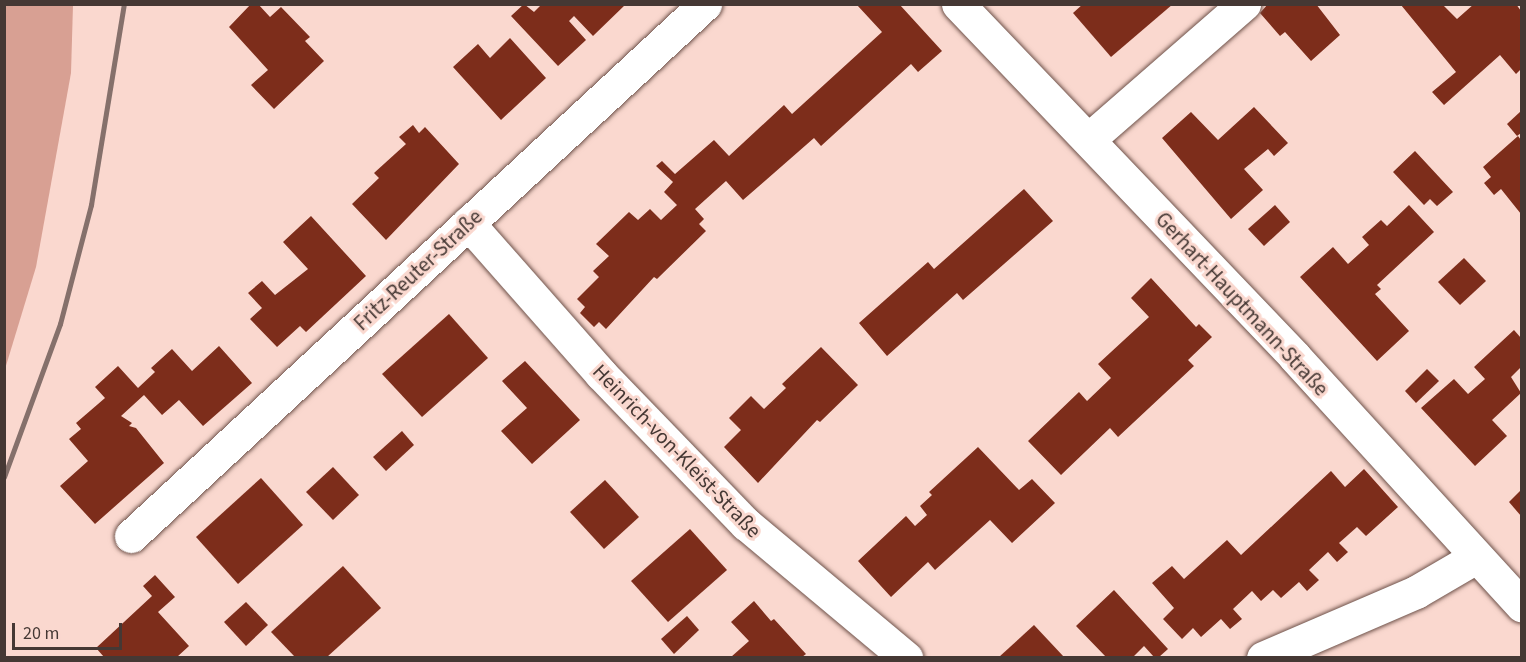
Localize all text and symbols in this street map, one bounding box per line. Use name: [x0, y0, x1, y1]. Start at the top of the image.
street label: Fritz-Reuter-Straße: [349, 204, 487, 336]
street label: Gerhart-Hauptmann-Straße: [1150, 207, 1334, 401]
street label: Heinrich-von-Kleist-Straße: [587, 359, 767, 543]
scale bar: [15, 611, 124, 649]
text: 20 m: [23, 621, 59, 646]

